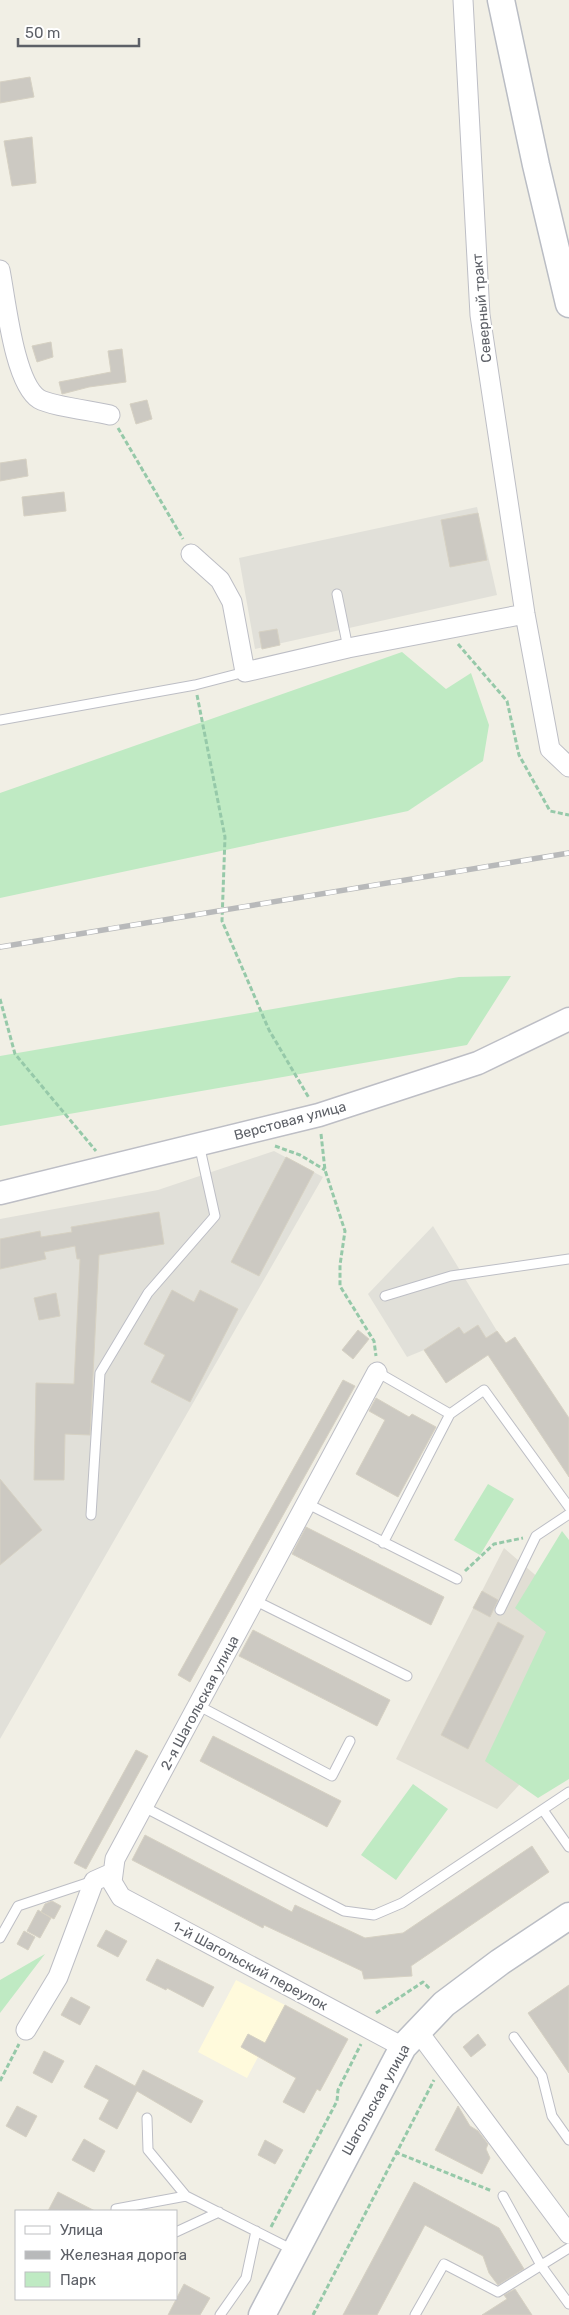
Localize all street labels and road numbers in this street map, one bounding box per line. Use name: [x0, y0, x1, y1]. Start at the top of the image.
street label: Северный тракт: [469, 253, 495, 363]
street label: Верстовая улица: [232, 1098, 348, 1144]
street label: 2-я Шагольская улица: [157, 1633, 243, 1773]
street label: 1-й Шагольский переулок: [169, 1918, 331, 2014]
street label: Шагольская улица: [338, 2042, 414, 2158]

